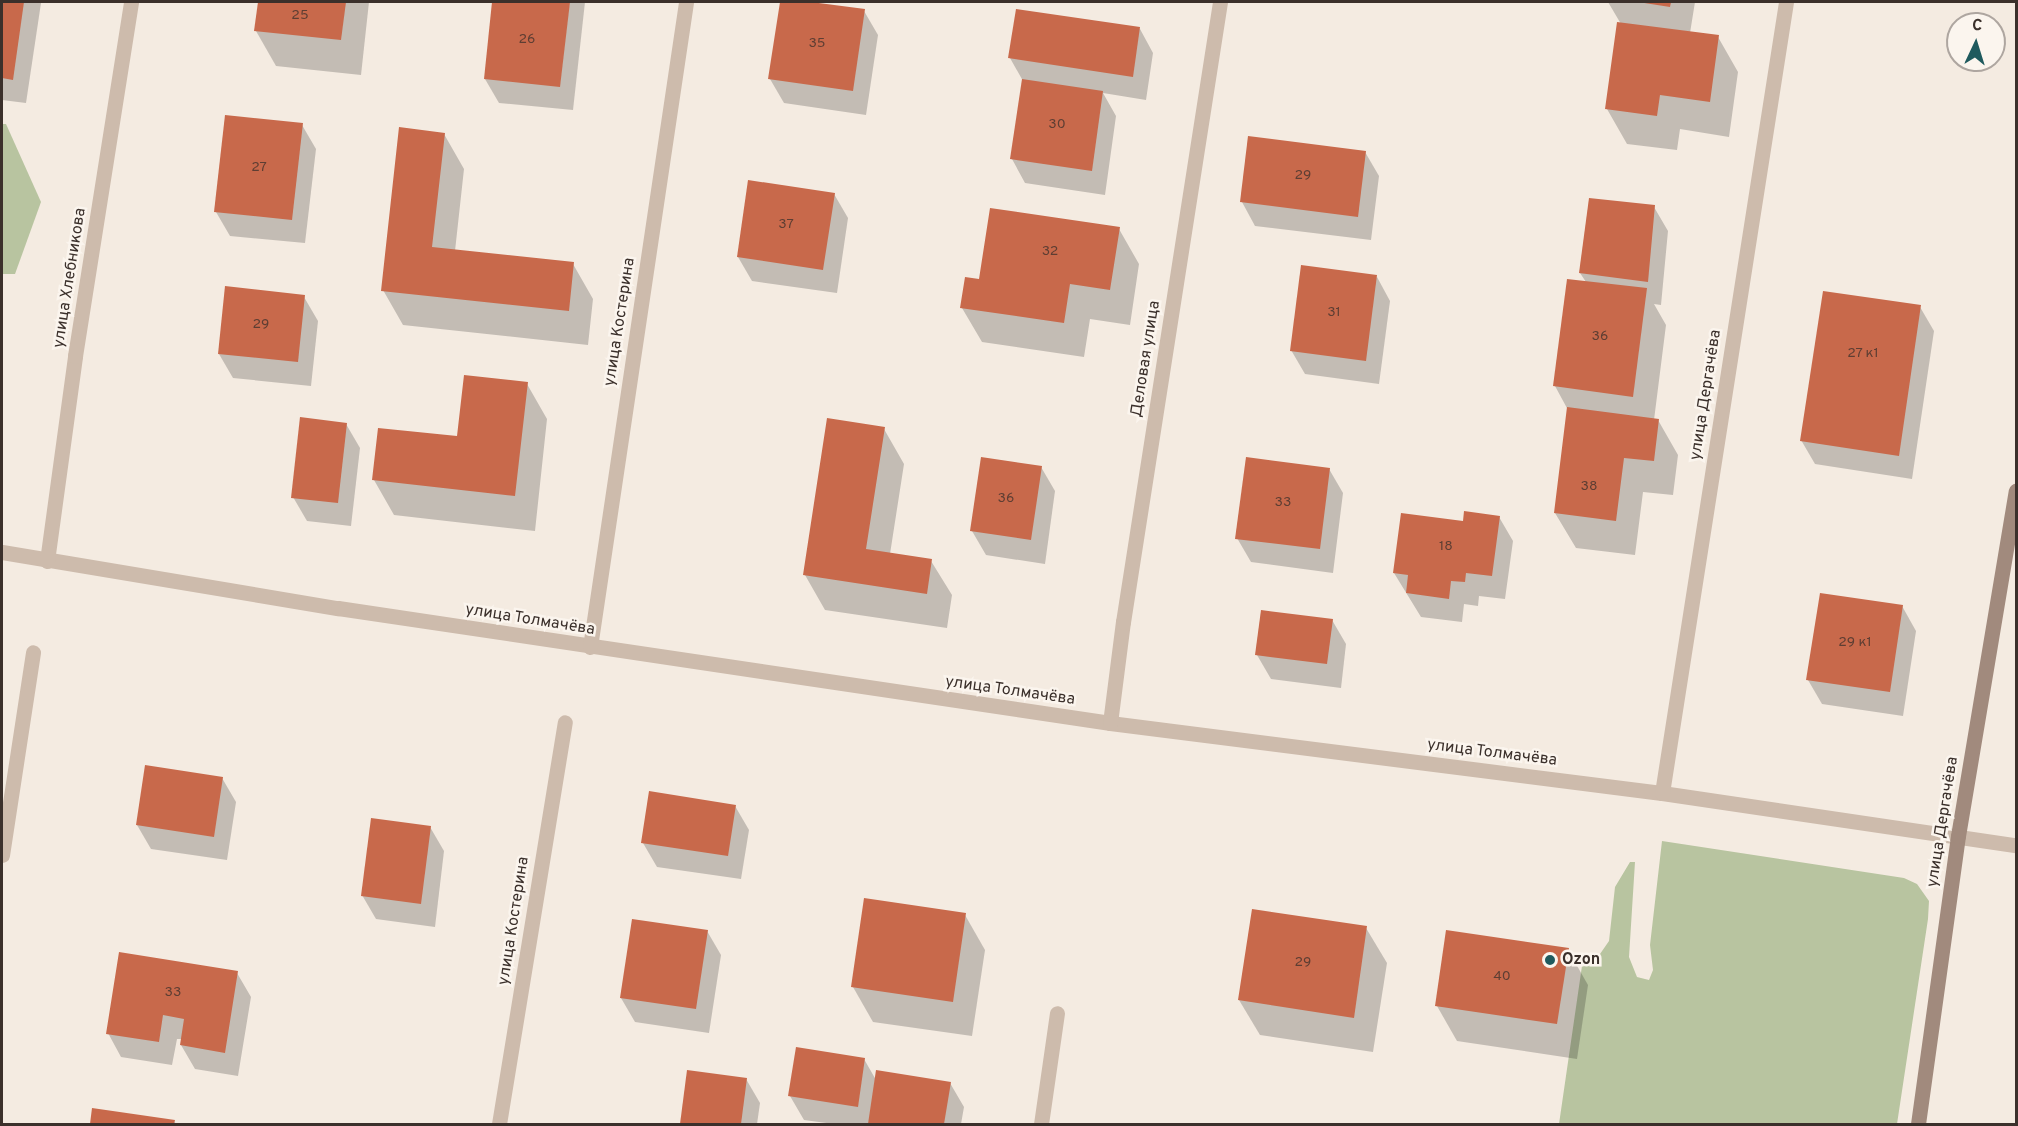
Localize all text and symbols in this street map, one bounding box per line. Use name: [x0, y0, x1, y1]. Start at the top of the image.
house number: 25: [291, 8, 309, 24]
north arrow: [1946, 12, 2006, 72]
text: С: [1971, 16, 1983, 36]
house number: 26: [519, 32, 535, 48]
house number: 35: [808, 36, 826, 52]
house number: 30: [1048, 117, 1066, 133]
house number: 27: [251, 160, 267, 176]
house number: 29: [1295, 168, 1311, 184]
street label: улица Хлебникова: [49, 207, 91, 349]
house number: 37: [778, 217, 794, 233]
house number: 32: [1042, 244, 1058, 260]
street label: улица Костерина: [600, 256, 640, 388]
street label: Деловая улица: [1127, 299, 1165, 419]
house number: 31: [1327, 305, 1341, 321]
house number: 29: [253, 317, 269, 333]
street label: улица Дергачёва: [1686, 328, 1726, 462]
house number: 36: [1592, 329, 1608, 345]
house number: 27 к1: [1847, 346, 1879, 362]
house number: 38: [1581, 479, 1597, 495]
house number: 36: [998, 491, 1014, 507]
house number: 33: [1275, 495, 1291, 511]
house number: 18: [1439, 539, 1453, 555]
street label: улица Толмачёва: [464, 600, 596, 640]
house number: 29 к1: [1838, 635, 1872, 651]
street label: улица Толмачёва: [944, 672, 1076, 710]
street label: улица Толмачёва: [1426, 735, 1558, 771]
street label: улица Дергачёва: [1923, 755, 1963, 889]
street label: улица Костерина: [494, 855, 534, 987]
place label: Ozon: [1562, 950, 1600, 970]
marker: Ozon: [1543, 953, 1557, 967]
house number: 29: [1295, 955, 1311, 971]
house number: 40: [1493, 969, 1511, 985]
house number: 33: [165, 985, 181, 1001]

